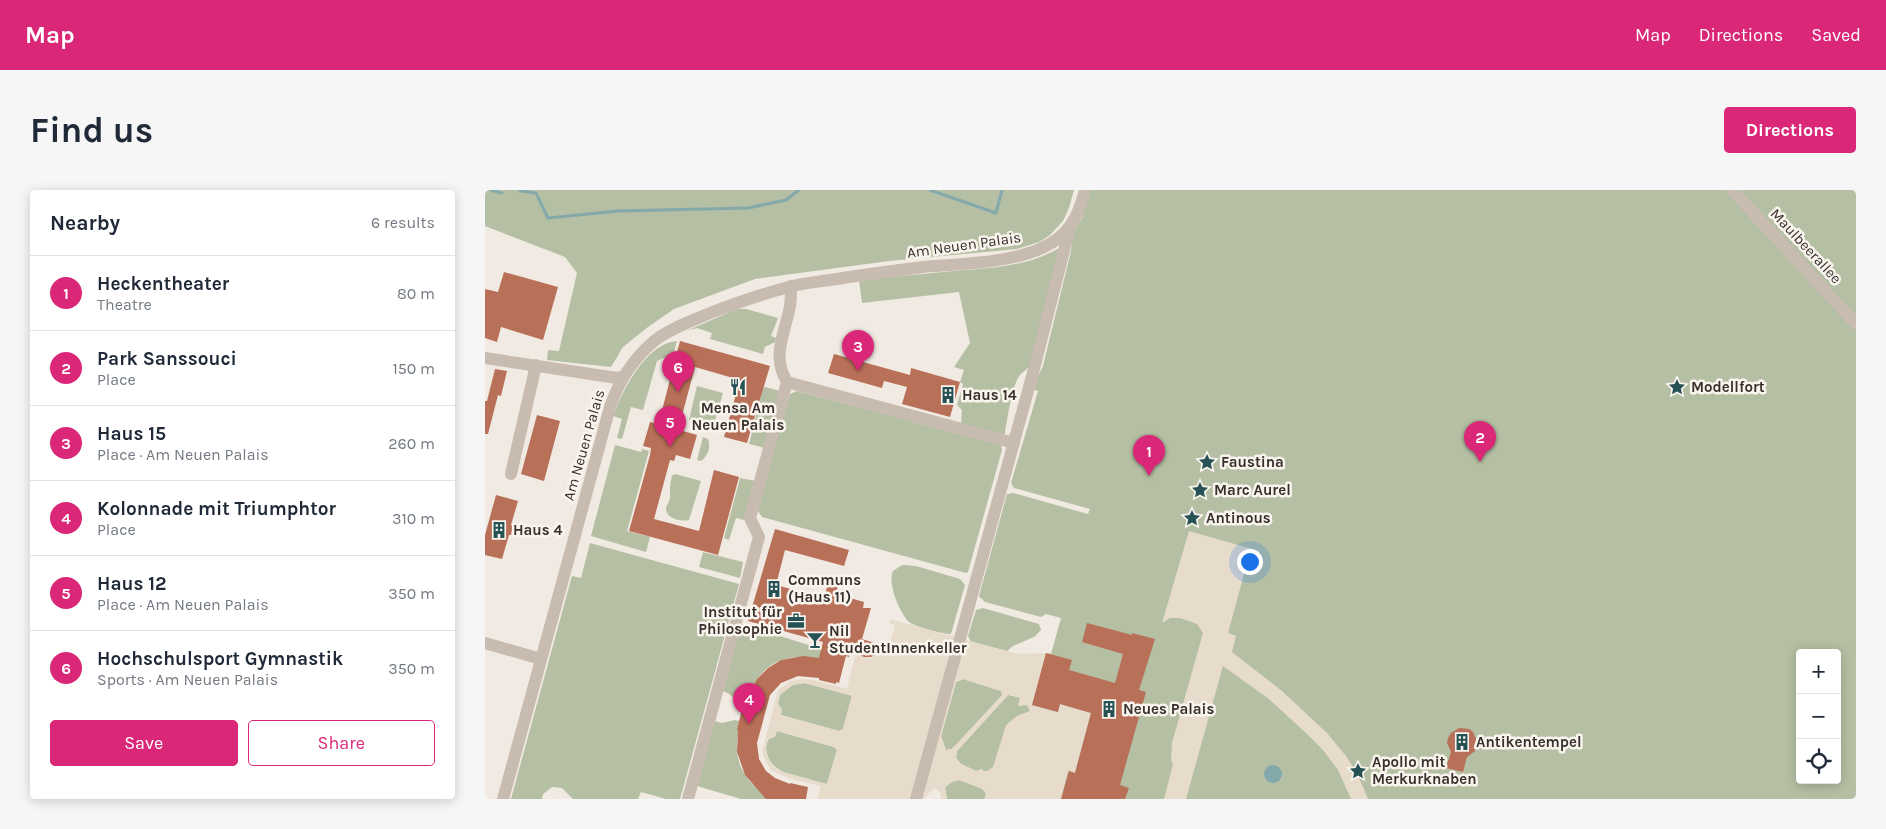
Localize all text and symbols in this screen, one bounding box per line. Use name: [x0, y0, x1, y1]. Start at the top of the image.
text: Map: [25, 21, 75, 49]
text: Map: [1635, 24, 1671, 46]
text: Directions: [1699, 24, 1783, 46]
text: Saved: [1811, 24, 1861, 46]
button: Directions: [1724, 107, 1856, 153]
text: Find us: [30, 110, 153, 151]
street label: Maulbeerallee: [1767, 205, 1845, 287]
text: Nearby: [50, 211, 120, 235]
text: 6 results: [371, 213, 435, 232]
street label: Am Neuen Palais: [906, 228, 1022, 262]
text: Heckentheater: [97, 273, 229, 295]
text: 1: [63, 284, 69, 303]
text: 80 m: [397, 284, 435, 303]
text: Theatre: [97, 295, 152, 314]
pin: 3: [842, 330, 874, 371]
text: Park Sanssouci: [97, 348, 237, 370]
pin: 6: [662, 351, 694, 392]
text: 2: [61, 359, 71, 378]
text: 150 m: [392, 359, 435, 378]
text: Place: [97, 370, 136, 389]
restaurant icon: Mensa Am Neuen Palais: [728, 377, 748, 397]
place icon: Modellfort: [1667, 377, 1687, 397]
place label: Modellfort: [1691, 378, 1765, 396]
building icon: Haus 14: [938, 385, 958, 405]
place label: Haus 14: [962, 386, 1017, 404]
street label: Am Neuen Palais: [560, 387, 608, 503]
place label: Mensa Am Neuen Palais: [692, 399, 785, 434]
pin: 5: [654, 406, 686, 447]
pin: 2: [1464, 421, 1496, 462]
text: Haus 15: [97, 423, 166, 445]
text: 3: [61, 434, 71, 453]
text: 260 m: [388, 434, 435, 453]
pin: 1: [1133, 435, 1165, 476]
text: Place · Am Neuen Palais: [97, 445, 269, 464]
place icon: Faustina: [1197, 452, 1217, 472]
place label: Faustina: [1221, 453, 1284, 471]
place icon: Marc Aurel: [1190, 480, 1210, 500]
place label: Marc Aurel: [1214, 481, 1291, 499]
text: Kolonnade mit Triumphtor: [97, 498, 336, 520]
place icon: Antinous: [1182, 508, 1202, 528]
text: 4: [61, 509, 71, 528]
text: 310 m: [392, 509, 435, 528]
place label: Antinous: [1206, 509, 1271, 527]
text: Place: [97, 520, 136, 539]
building icon: Haus 4: [489, 520, 509, 540]
place label: Haus 4: [513, 521, 562, 539]
your location: [1237, 549, 1263, 575]
place label: Communs (Haus 11): [788, 571, 861, 606]
text: Haus 12: [97, 573, 167, 595]
building icon: Communs (Haus 11): [764, 579, 784, 599]
text: 5: [61, 584, 71, 603]
text: 350 m: [388, 584, 435, 603]
text: Place · Am Neuen Palais: [97, 595, 269, 614]
place label: Institut für Philosophie: [698, 603, 782, 638]
office icon: Institut für Philosophie: [786, 611, 806, 631]
place label: Nil StudentInnenkeller: [829, 622, 967, 657]
bar icon: Nil StudentInnenkeller: [805, 630, 825, 650]
text: Hochschulsport Gymnastik: [97, 648, 343, 670]
map controls: [1796, 649, 1841, 784]
button: +: [1796, 649, 1841, 694]
text: 6: [61, 659, 71, 678]
text: 350 m: [388, 659, 435, 678]
text: Sports · Am Neuen Palais: [97, 670, 278, 689]
pin: 4: [733, 683, 765, 724]
button: −: [1796, 694, 1841, 739]
building icon: Neues Palais: [1099, 699, 1119, 719]
place label: Neues Palais: [1123, 700, 1215, 718]
button: Save: [50, 720, 238, 766]
button: Share: [248, 720, 435, 766]
building icon: Antikentempel: [1452, 732, 1472, 752]
place label: Antikentempel: [1476, 733, 1582, 751]
button: locate: [1796, 739, 1841, 784]
place label: Apollo mit Merkurknaben: [1372, 753, 1477, 788]
place icon: Apollo mit Merkurknaben: [1348, 761, 1368, 781]

